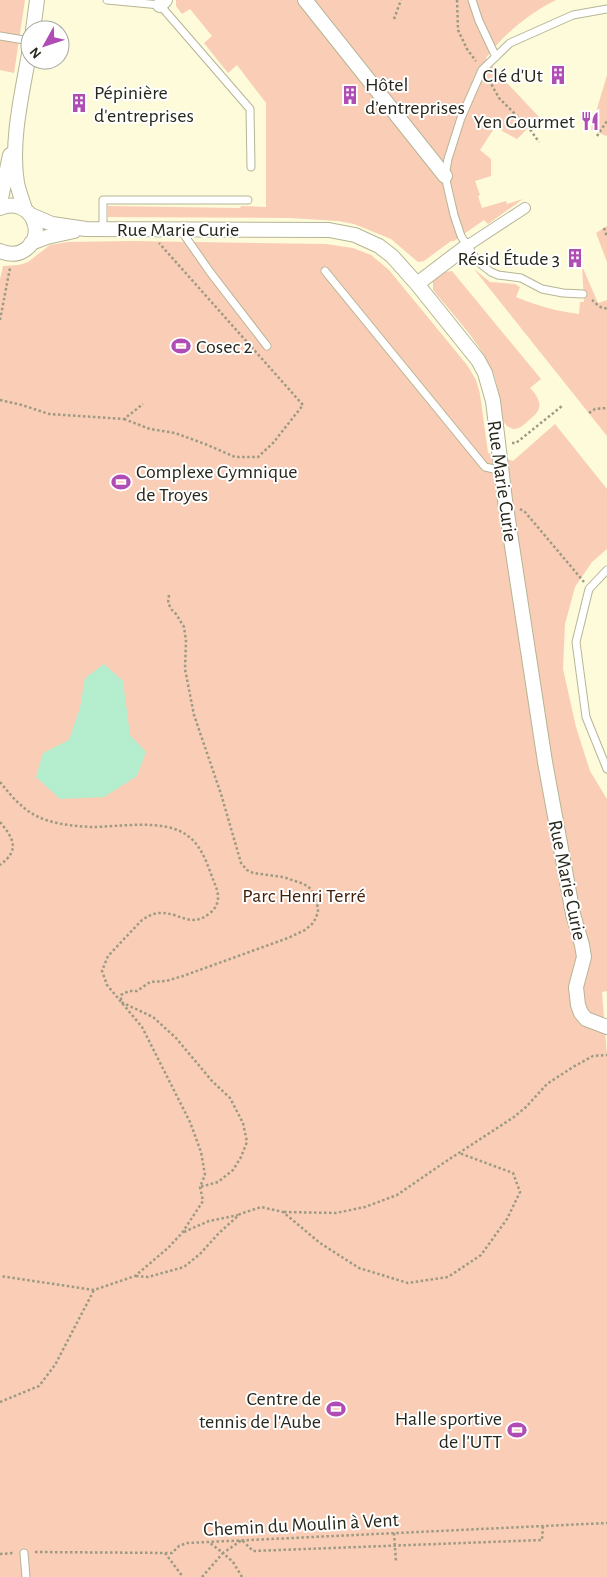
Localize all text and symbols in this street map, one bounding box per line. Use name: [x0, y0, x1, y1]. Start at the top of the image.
north arrow: [20, 20, 70, 70]
text: N: [27, 44, 44, 61]
building icon: Clé d'Ut: [547, 64, 569, 86]
place label: Clé d'Ut: [483, 66, 544, 86]
place label: Hôtel d’entreprises: [365, 75, 465, 118]
place label: Pépinière d'entreprises: [94, 83, 194, 126]
building icon: Hôtel d’entreprises: [339, 84, 361, 106]
building icon: Pépinière d'entreprises: [68, 92, 90, 114]
restaurant icon: Yen Gourmet: [579, 110, 601, 132]
place label: Yen Gourmet: [473, 112, 576, 132]
street label: Rue Marie Curie: [117, 220, 239, 240]
building icon: Résid Étude 3: [564, 247, 586, 269]
place label: Résid Étude 3: [458, 248, 560, 269]
sports icon: Cosec 2: [170, 335, 192, 357]
place label: Cosec 2: [196, 337, 253, 357]
street label: Rue Marie Curie: [484, 419, 520, 543]
place label: Complexe Gymnique de Troyes: [136, 462, 298, 505]
sports icon: Complexe Gymnique de Troyes: [110, 471, 132, 493]
street label: Rue Marie Curie: [545, 818, 590, 942]
park label: Parc Henri Terré: [242, 886, 366, 906]
place label: Centre de tennis de l'Aube: [199, 1389, 321, 1432]
sports icon: Centre de tennis de l'Aube: [325, 1398, 347, 1420]
place label: Halle sportive de l'UTT: [395, 1409, 502, 1452]
sports icon: Halle sportive de l'UTT: [506, 1419, 528, 1441]
street label: Chemin du Moulin à Vent: [203, 1510, 400, 1540]

